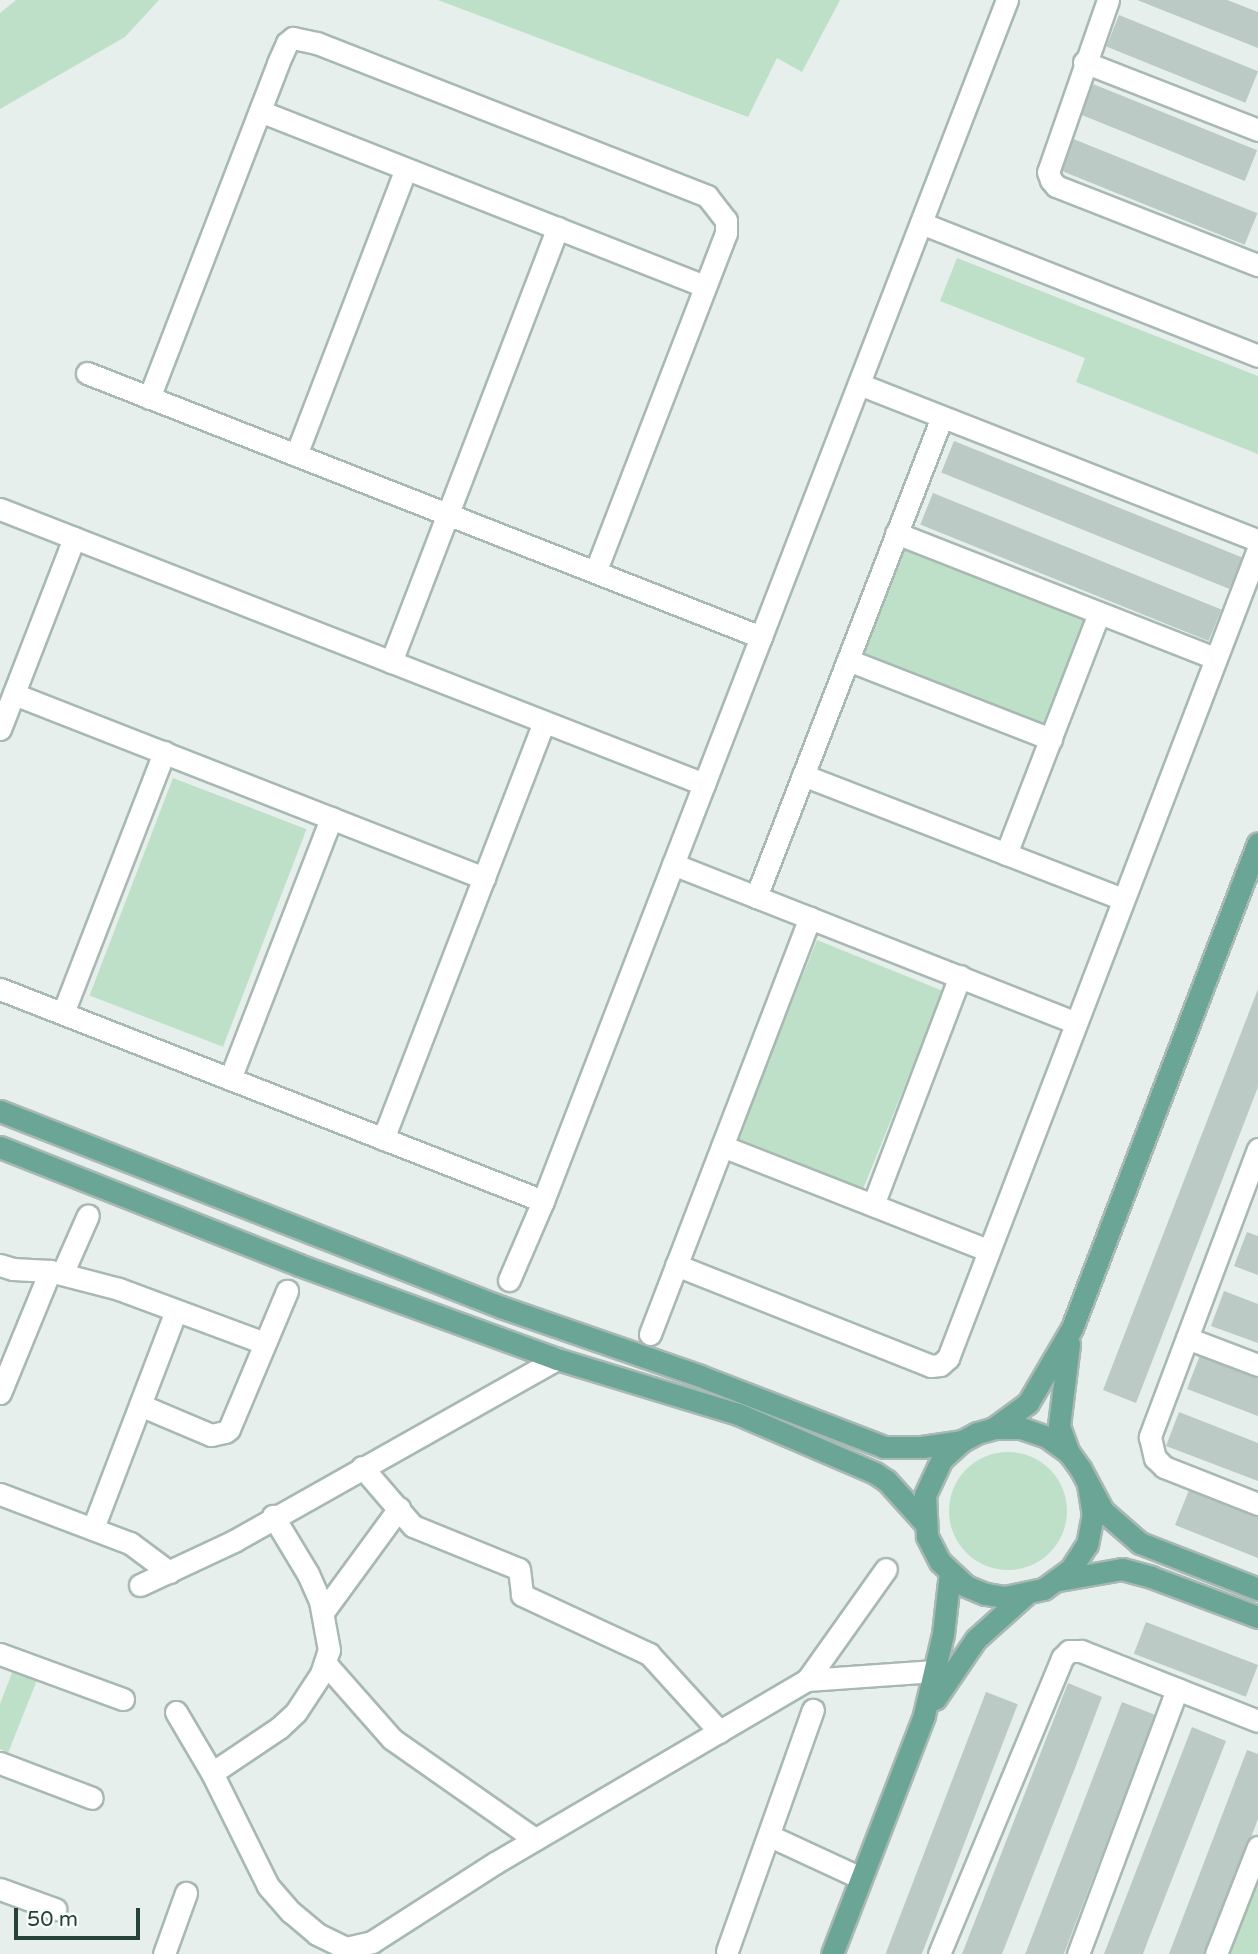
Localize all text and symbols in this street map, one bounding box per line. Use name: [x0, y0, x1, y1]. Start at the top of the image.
scale bar: [18, 1895, 144, 1939]
text: 50 m: [27, 1907, 78, 1932]

